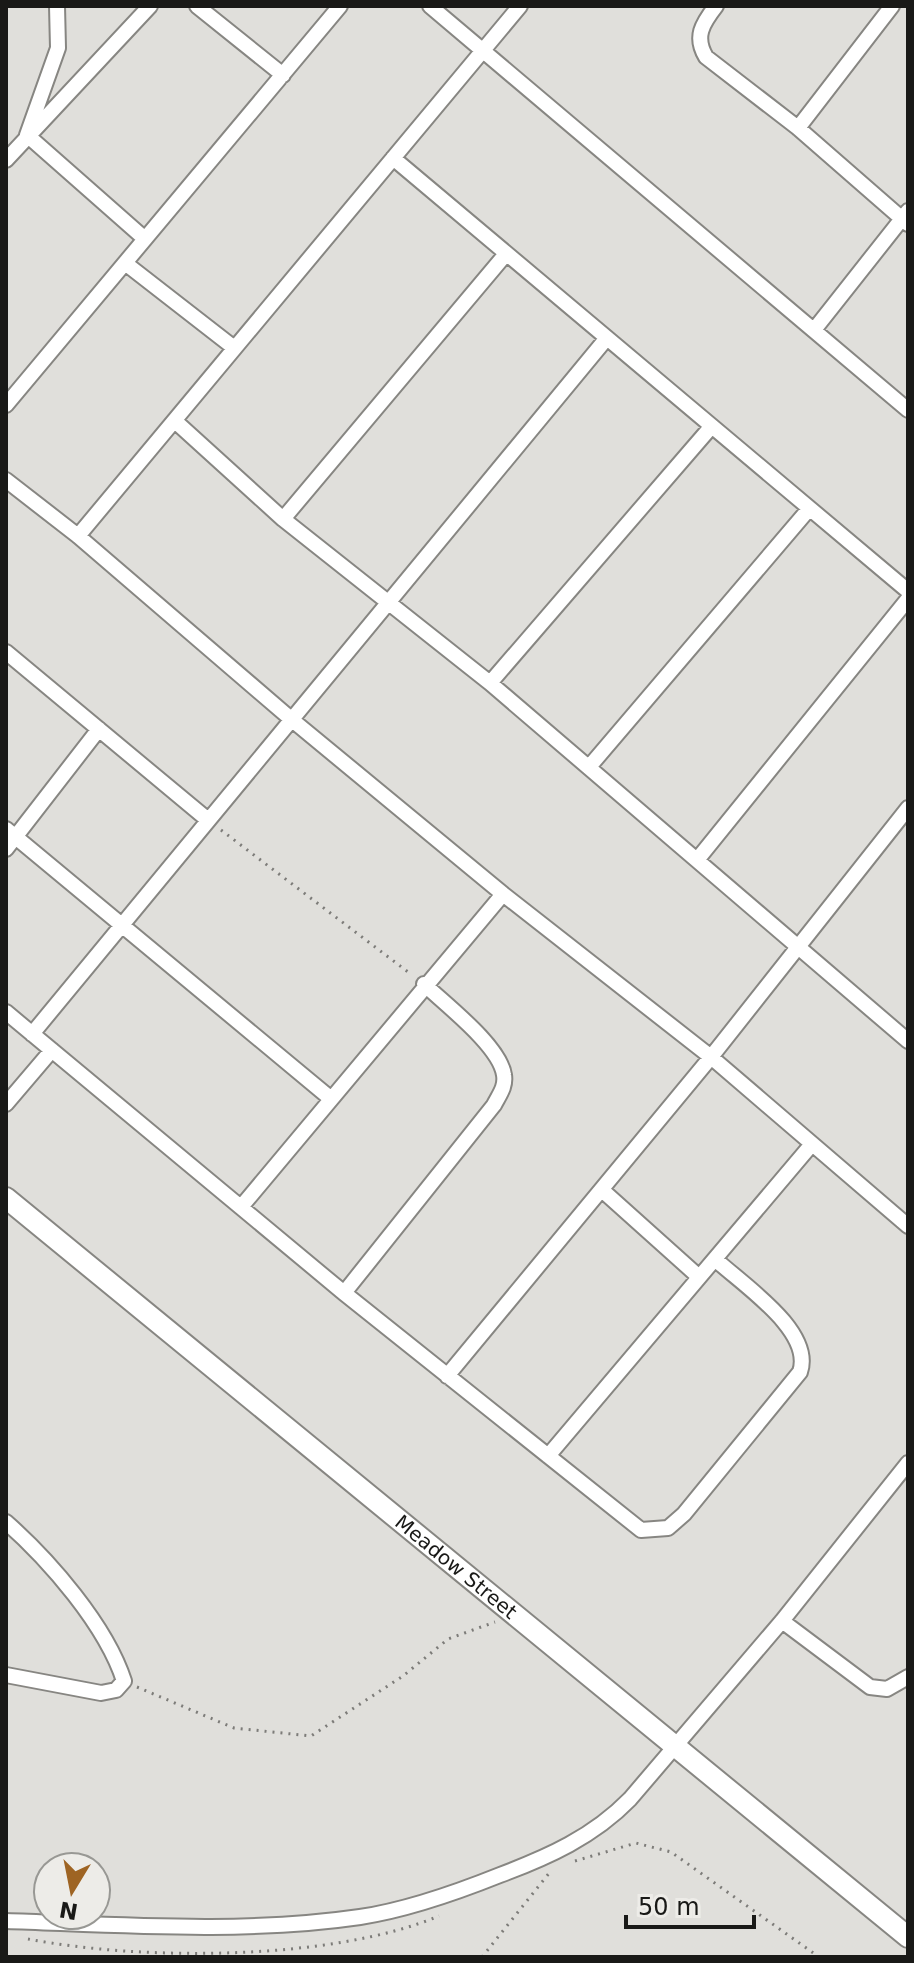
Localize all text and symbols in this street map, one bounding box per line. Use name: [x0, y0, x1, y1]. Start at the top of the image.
street label: Meadow Street: [390, 1510, 522, 1624]
north arrow: [32, 1851, 112, 1931]
scale bar: [626, 1879, 754, 1929]
text: 50 m: [638, 1893, 700, 1921]
text: N: [57, 1896, 80, 1924]

